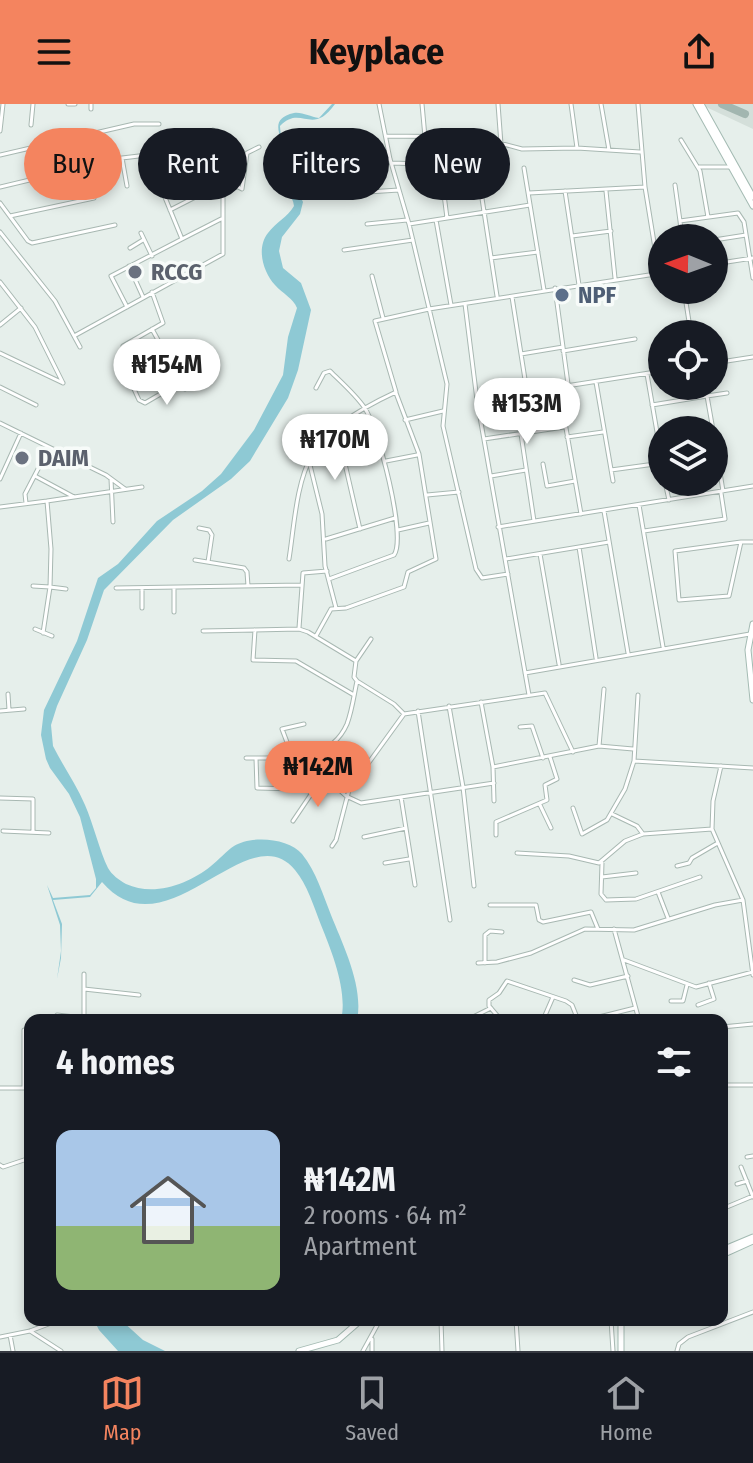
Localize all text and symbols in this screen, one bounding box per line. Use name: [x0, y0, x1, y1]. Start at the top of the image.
icon: menu: [32, 30, 76, 74]
text: Keyplace: [309, 30, 444, 74]
icon: share: [677, 30, 721, 74]
chip: Buy: [24, 128, 122, 200]
chip: Rent: [138, 128, 247, 200]
chip: Filters: [263, 128, 389, 200]
chip: New: [405, 128, 510, 200]
north arrow: [648, 224, 728, 304]
map controls: [648, 224, 728, 496]
place label: RCCG: [151, 258, 203, 286]
marker: RCCG: [126, 263, 144, 281]
place label: NPF: [578, 281, 616, 309]
marker: NPF: [553, 286, 571, 304]
button: locate: [648, 320, 728, 400]
pin: ₦154M: [111, 339, 223, 407]
text: ₦154M: [131, 349, 203, 380]
pin: ₦153M: [471, 378, 583, 446]
text: ₦153M: [492, 388, 562, 419]
pin: ₦170M: [279, 414, 391, 482]
button: layers: [648, 416, 728, 496]
text: ₦170M: [300, 424, 370, 455]
place label: DAIM: [38, 444, 89, 472]
marker: DAIM: [13, 449, 31, 467]
pin: ₦142M: [262, 741, 374, 809]
text: ₦142M: [283, 751, 353, 782]
icon: filters: [652, 1040, 696, 1084]
text: 4 homes: [56, 1042, 175, 1083]
text: ₦142M: [304, 1159, 396, 1200]
icon: home: [120, 1162, 216, 1258]
text: 2 rooms · 64 m²: [304, 1200, 467, 1231]
text: Apartment: [304, 1231, 417, 1262]
tab: Map: [100, 1371, 144, 1446]
tab: Saved: [345, 1371, 399, 1446]
tab: Home: [600, 1371, 653, 1446]

